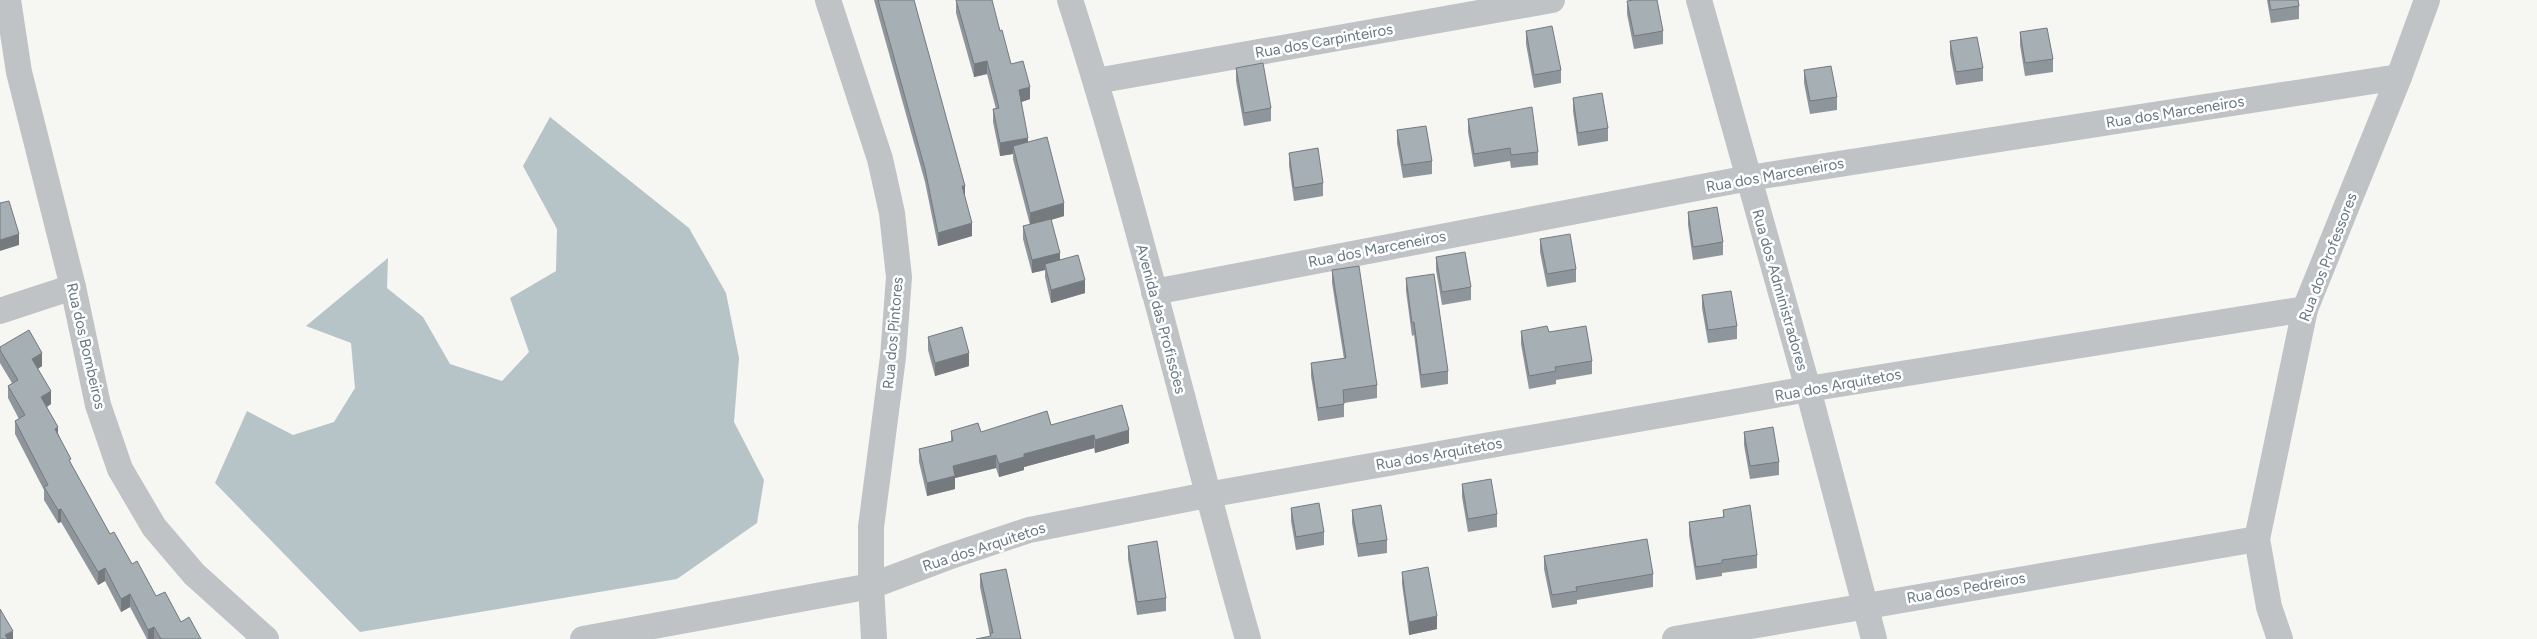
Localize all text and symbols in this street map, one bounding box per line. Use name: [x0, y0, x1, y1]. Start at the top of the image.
street label: Rua dos Carpinteiros: [1254, 20, 1394, 62]
street label: Rua dos Marceneiros: [2105, 92, 2245, 132]
street label: Rua dos Marceneiros: [1705, 154, 1845, 196]
street label: Rua dos Professores: [2295, 190, 2361, 324]
street label: Rua dos Administradores: [1748, 207, 1812, 373]
street label: Rua dos Marceneiros: [1307, 227, 1447, 271]
street label: Avenida das Profissões: [1132, 242, 1190, 396]
street label: Rua dos Pintores: [879, 276, 907, 390]
street label: Rua dos Bombeiros: [63, 281, 109, 411]
street label: Rua dos Arquitetos: [1773, 365, 1903, 405]
street label: Rua dos Arquitetos: [1374, 434, 1504, 474]
street label: Rua dos Arquitetos: [920, 519, 1048, 575]
street label: Rua dos Pedreiros: [1905, 569, 2027, 607]

